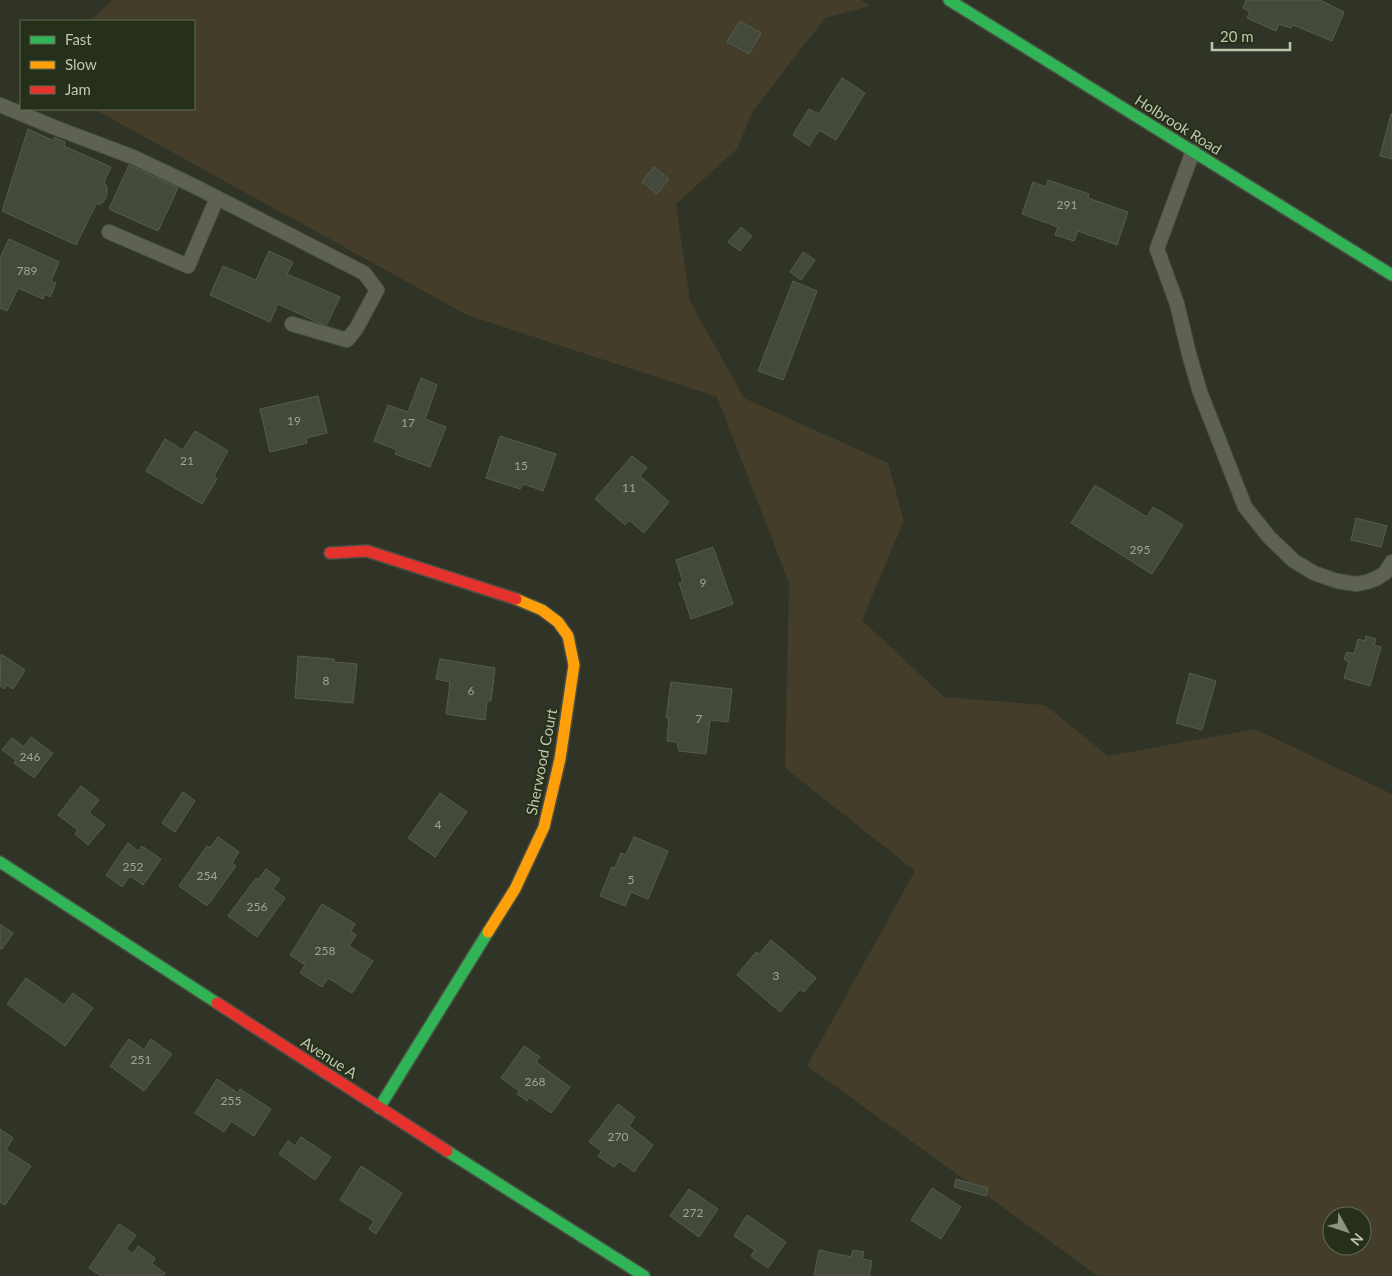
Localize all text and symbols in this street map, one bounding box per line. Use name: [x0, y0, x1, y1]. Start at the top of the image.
legend: [20, 20, 195, 110]
scale bar: [1212, 20, 1290, 52]
text: 20 m: [1220, 27, 1254, 45]
text: Fast: [65, 30, 92, 48]
text: Slow: [65, 55, 97, 73]
text: Jam: [65, 80, 91, 98]
street label: Holbrook Road: [1132, 90, 1225, 158]
house number: 291: [1057, 197, 1077, 212]
house number: 789: [17, 263, 37, 278]
house number: 19: [287, 413, 301, 428]
house number: 17: [401, 415, 415, 430]
house number: 21: [180, 453, 194, 468]
house number: 15: [514, 458, 528, 473]
house number: 11: [622, 480, 636, 495]
house number: 295: [1130, 542, 1150, 557]
house number: 9: [700, 575, 707, 590]
house number: 8: [323, 673, 330, 688]
house number: 6: [468, 683, 475, 698]
street label: Sherwood Court: [522, 706, 560, 817]
house number: 7: [696, 711, 703, 726]
house number: 246: [20, 749, 40, 764]
house number: 4: [435, 817, 442, 832]
house number: 252: [123, 859, 143, 874]
house number: 254: [197, 868, 217, 883]
house number: 5: [628, 872, 635, 887]
house number: 256: [247, 899, 267, 914]
house number: 258: [315, 943, 335, 958]
house number: 3: [773, 968, 780, 983]
street label: Avenue A: [298, 1032, 362, 1082]
house number: 251: [131, 1052, 151, 1067]
house number: 268: [525, 1074, 545, 1089]
house number: 255: [221, 1093, 241, 1108]
house number: 270: [608, 1129, 628, 1144]
house number: 272: [683, 1205, 703, 1220]
north arrow: [1322, 1206, 1372, 1256]
text: N: [1347, 1230, 1367, 1249]

